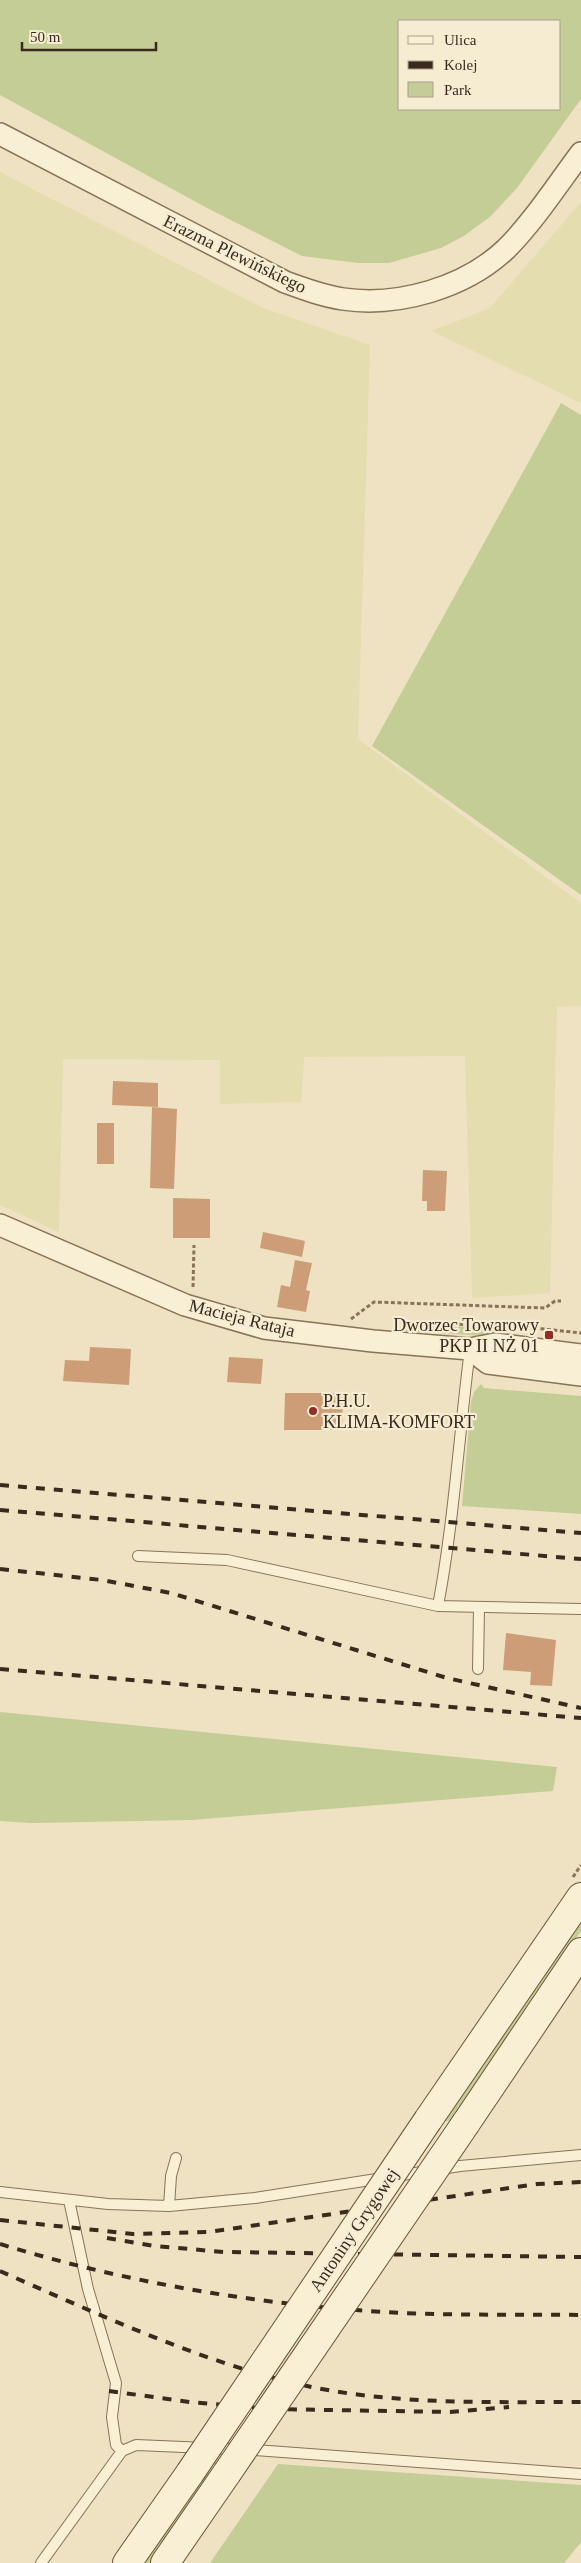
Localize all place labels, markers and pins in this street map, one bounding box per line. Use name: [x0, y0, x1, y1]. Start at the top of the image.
place label: Dworzec Towarowy PKP II NŻ 01: [393, 1315, 539, 1356]
marker: Dworzec Towarowy PKP II NŻ 01: [543, 1329, 555, 1341]
place label: P.H.U. KLIMA-KOMFORT: [323, 1391, 475, 1432]
marker: P.H.U. KLIMA-KOMFORT: [307, 1405, 319, 1417]

